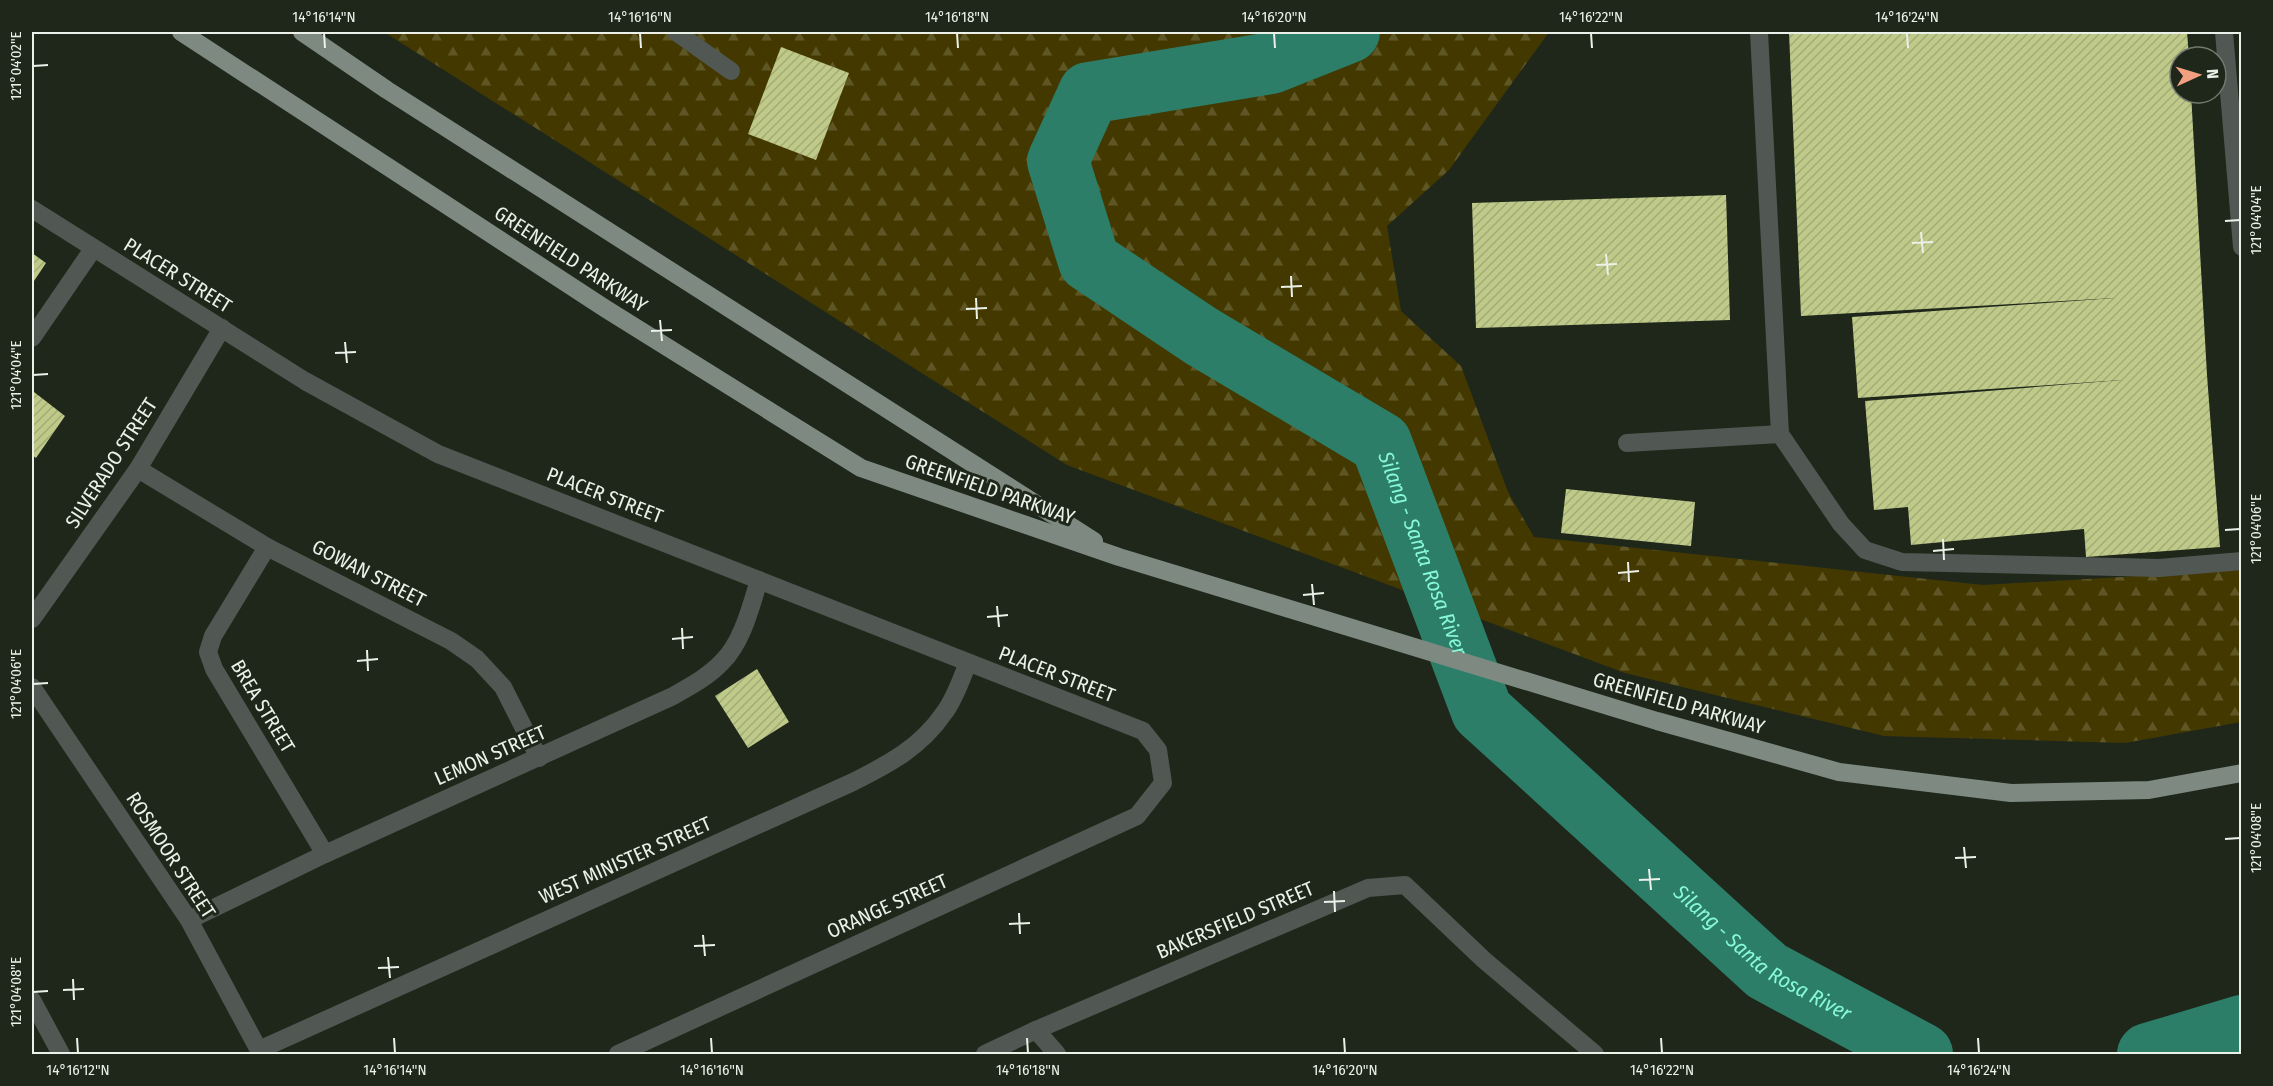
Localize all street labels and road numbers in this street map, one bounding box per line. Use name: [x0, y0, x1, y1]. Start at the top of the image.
street label: GREENFIELD PARKWAY: [490, 201, 652, 317]
street label: PLACER STREET: [120, 232, 237, 318]
street label: SILVERADO STREET: [60, 393, 162, 532]
street label: GREENFIELD PARKWAY: [902, 449, 1078, 529]
street label: PLACER STREET: [544, 462, 667, 528]
street label: GOWAN STREET: [308, 534, 430, 612]
street label: PLACER STREET: [996, 641, 1119, 707]
street label: BREA STREET: [226, 655, 300, 757]
street label: GREENFIELD PARKWAY: [1590, 667, 1768, 739]
street label: LEMON STREET: [431, 719, 550, 790]
street label: ROSMOOR STREET: [121, 787, 221, 923]
street label: WEST MINISTER STREET: [535, 811, 715, 909]
street label: ORANGE STREET: [823, 868, 952, 943]
street label: BAKERSFIELD STREET: [1153, 876, 1318, 964]

